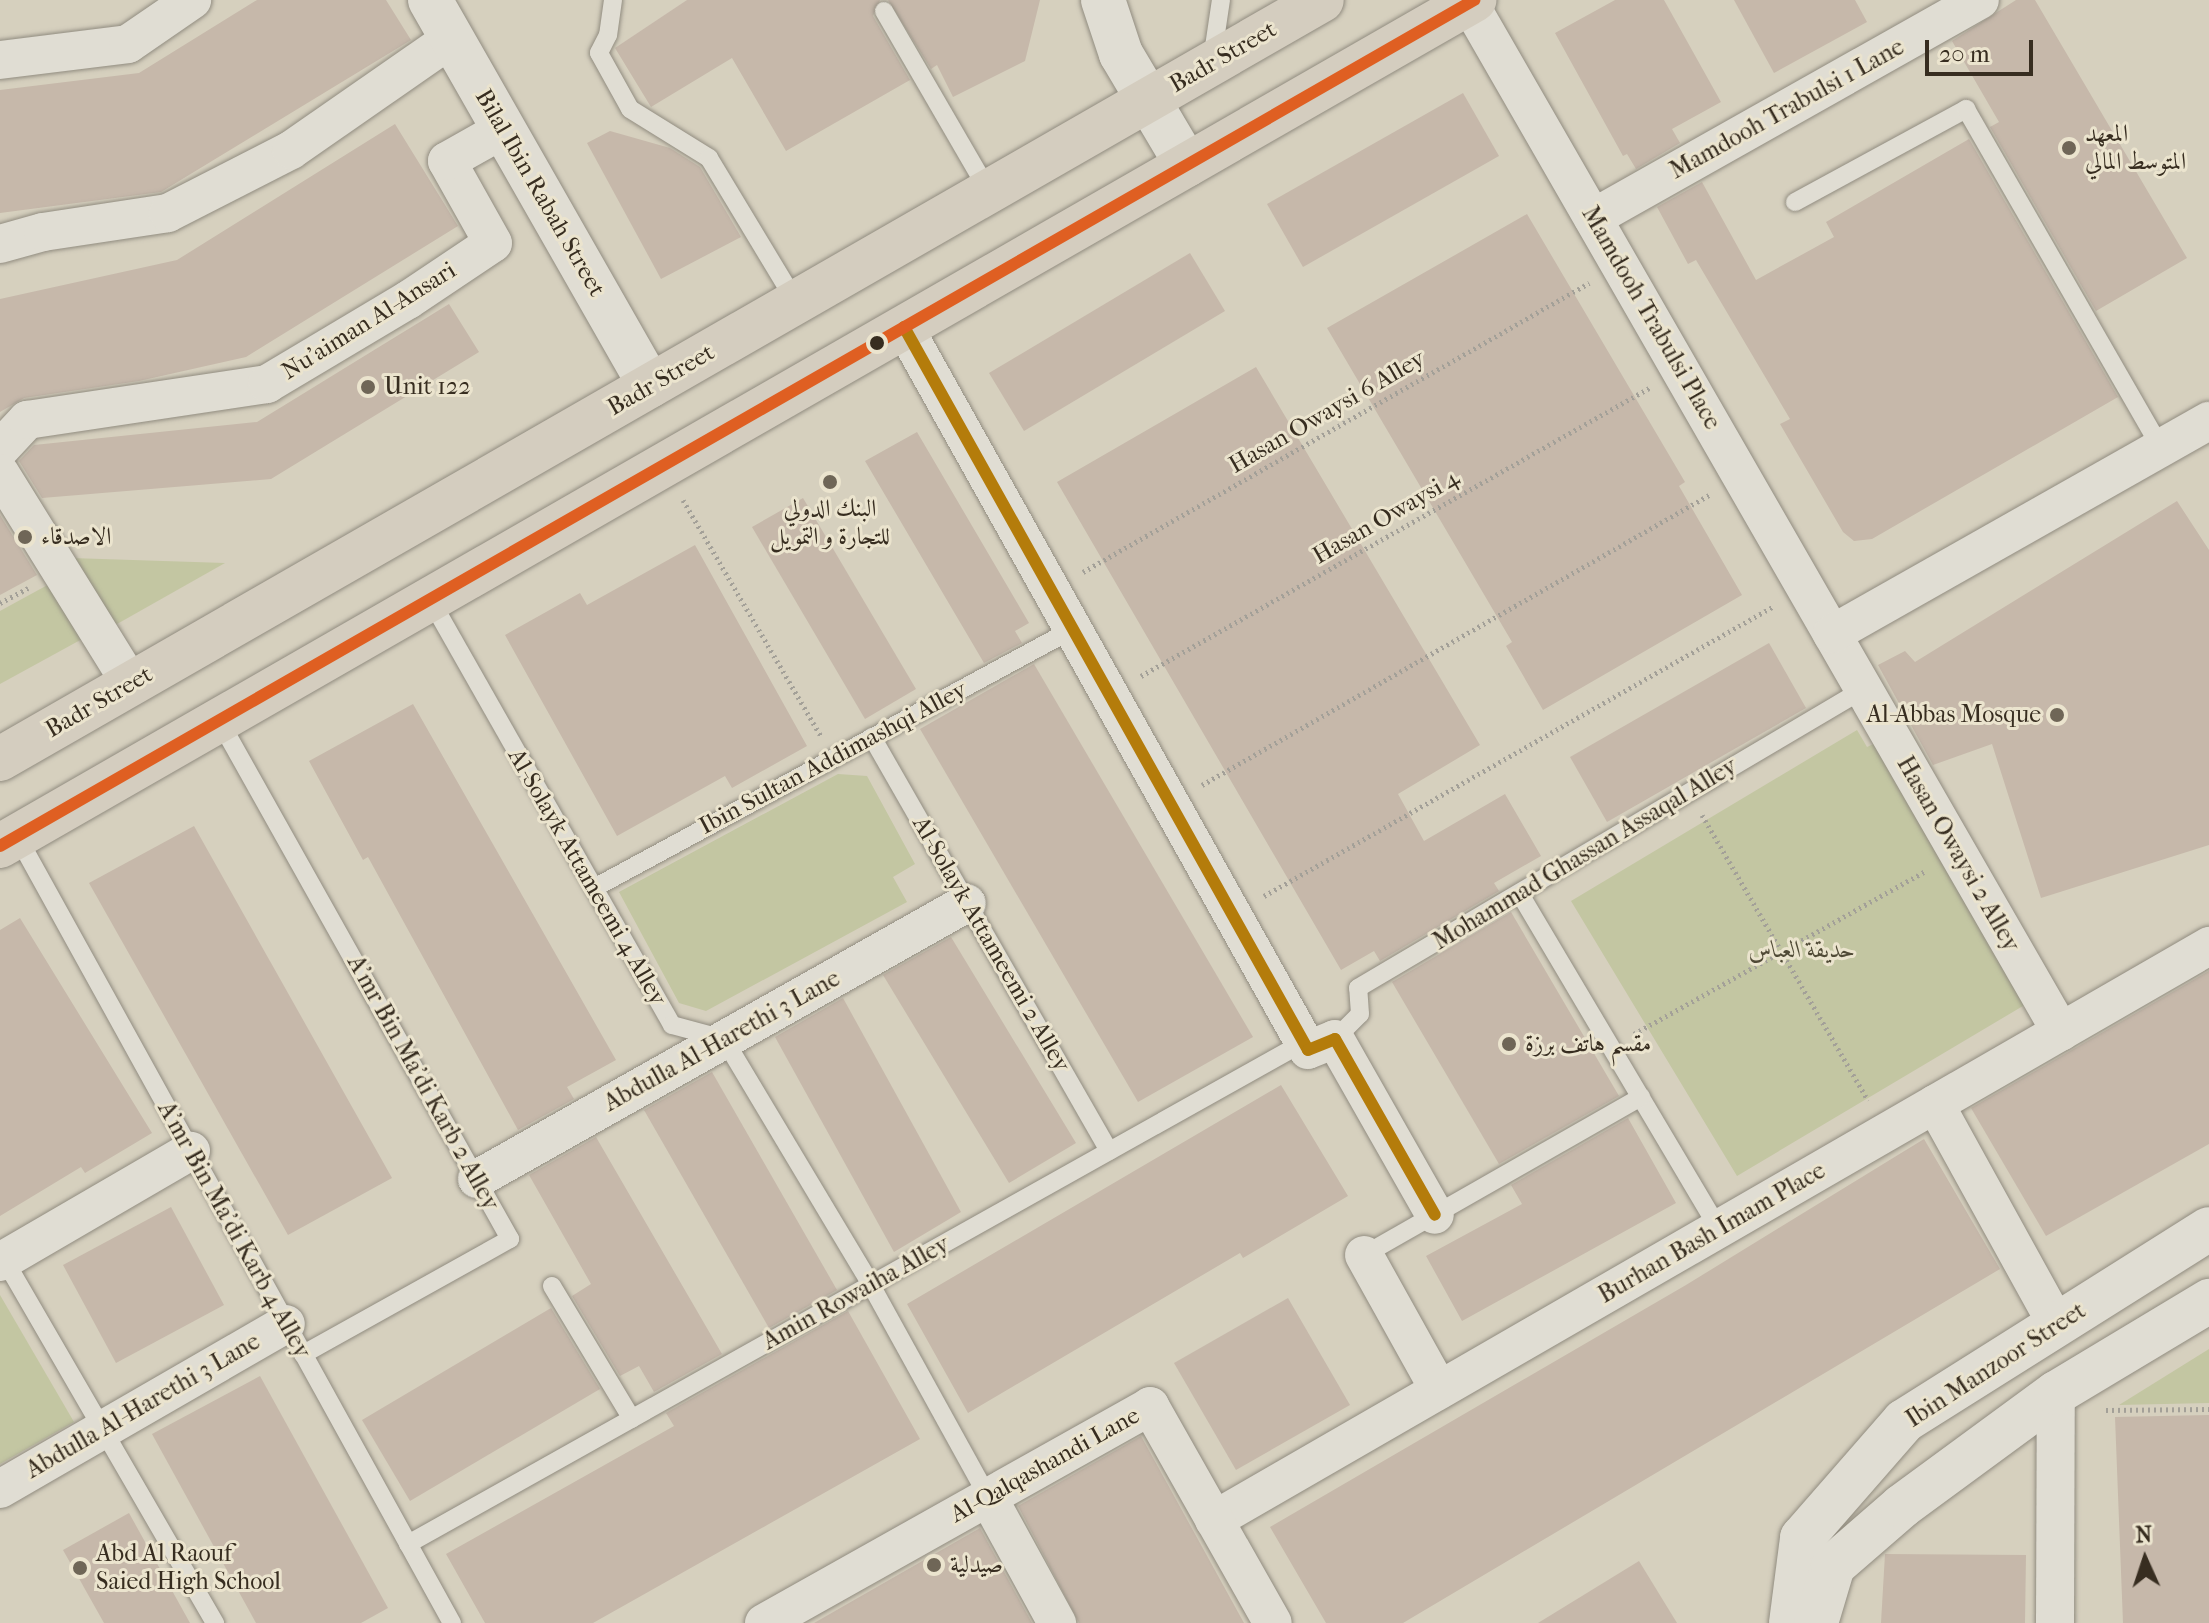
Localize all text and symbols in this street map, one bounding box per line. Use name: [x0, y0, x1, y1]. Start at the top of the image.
street label: Badr Street: [1165, 15, 1281, 99]
scale bar: [1929, 24, 2037, 74]
street label: Mamdooh Trabulsi 1 Lane: [1665, 33, 1909, 185]
text: 20 m: [1939, 40, 1990, 68]
street label: Bilal Ibin Rabah Street: [469, 84, 611, 302]
place label: المعهد المتوسط المالي: [2085, 120, 2186, 176]
marker: المعهد المتوسط المالي: [2060, 139, 2078, 157]
street label: Mamdooh Trabulsi Place: [1575, 201, 1727, 435]
street label: Nu'aiman Al-Ansari: [277, 256, 461, 386]
unlabelled marker: [869, 335, 885, 351]
street label: Badr Street: [603, 338, 719, 422]
street label: Hasan Owaysi 6 Alley: [1224, 344, 1430, 480]
place label: Unit 122: [384, 373, 470, 401]
marker: Unit 122: [359, 378, 377, 396]
street label: Hasan Owaysi 4: [1308, 463, 1464, 571]
marker: البنك الدولي للتجارة و التمويل: [821, 473, 839, 491]
place label: البنك الدولي للتجارة و التمويل: [770, 495, 890, 551]
place label: الاصدقاء: [41, 523, 111, 551]
marker: الاصدقاء: [16, 528, 34, 546]
street label: Badr Street: [41, 660, 157, 744]
street label: Ibin Sultan Addimashqi Alley: [694, 675, 972, 841]
place label: Al-Abbas Mosque: [1866, 701, 2041, 729]
marker: Al-Abbas Mosque: [2048, 706, 2066, 724]
street label: Al-Solayk Attameemi 4 Alley: [502, 743, 672, 1011]
street label: Hasan Owaysi 2 Alley: [1890, 751, 2026, 957]
street label: Mohammad Ghassan Assaqal Alley: [1428, 752, 1742, 956]
street label: Al-Solayk Attameemi 2 Alley: [906, 811, 1076, 1077]
park label: حديقة العباس: [1748, 936, 1856, 964]
street label: A'mr Bin Ma'di Karb 2 Alley: [341, 950, 505, 1216]
street label: Abdulla Al-Harethi 3 Lane: [599, 964, 845, 1118]
place label: مقسم هاتف برزة: [1525, 1030, 1651, 1058]
marker: مقسم هاتف برزة: [1500, 1035, 1518, 1053]
street label: A'mr Bin Ma'di Karb 4 Alley: [151, 1097, 317, 1363]
street label: Burhan Bash Imam Place: [1593, 1156, 1831, 1310]
street label: Amin Rowaiha Alley: [758, 1230, 954, 1356]
street label: Ibin Manzoor Street: [1901, 1296, 2091, 1434]
street label: Abdulla Al-Harethi 3 Lane: [21, 1327, 265, 1485]
street label: Al-Qalqashandi Lane: [945, 1401, 1145, 1529]
north arrow: [2105, 1519, 2185, 1599]
text: N: [2135, 1522, 2153, 1548]
place label: Abd Al Raouf Saied High School: [96, 1540, 281, 1596]
place label: صيدلية: [950, 1551, 1003, 1579]
marker: صيدلية: [925, 1556, 943, 1574]
marker: Abd Al Raouf Saied High School: [71, 1559, 89, 1577]

